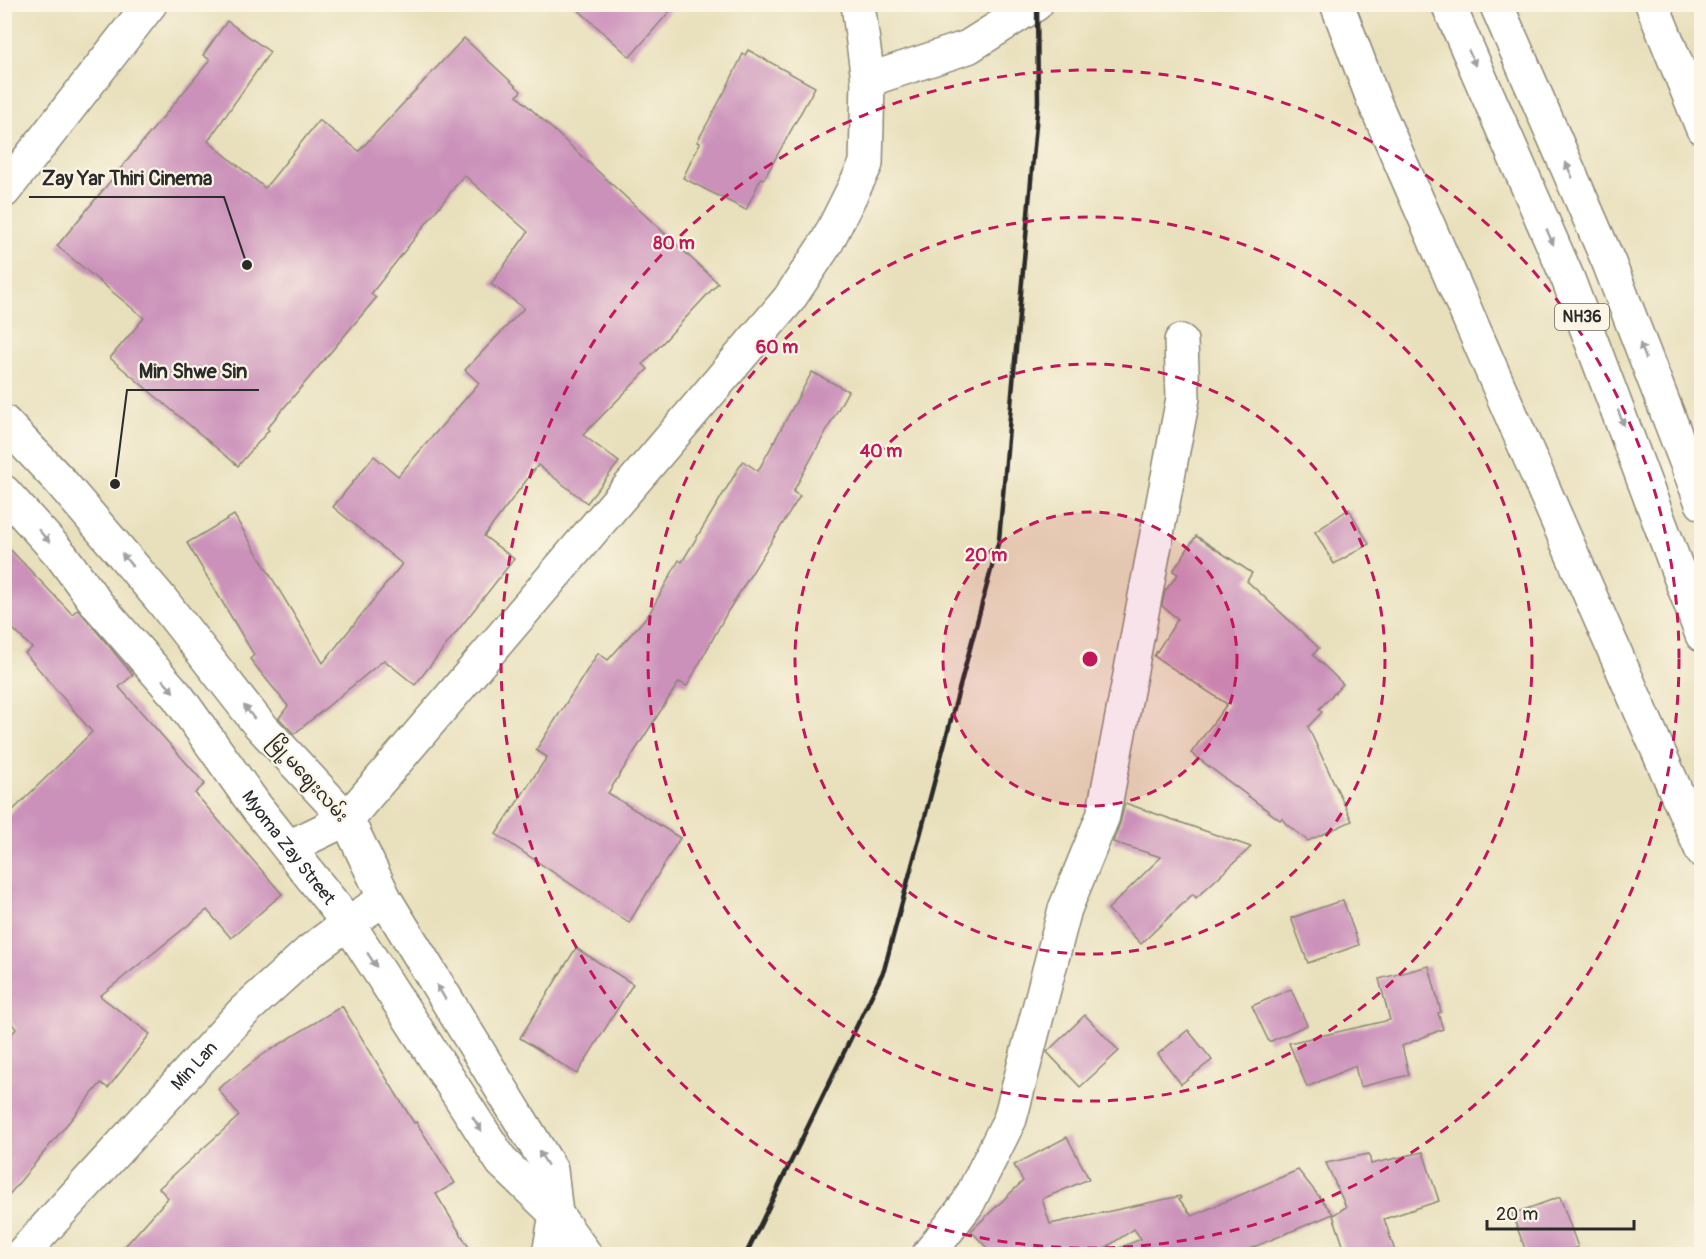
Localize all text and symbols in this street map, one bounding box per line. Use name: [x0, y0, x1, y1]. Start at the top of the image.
one-way arrow: [1467, 49, 1477, 67]
callout: Zay Yar Thiri Cinema: [29, 159, 224, 197]
one-way arrow: [1564, 161, 1574, 179]
text: Zay Yar Thiri Cinema: [42, 166, 212, 191]
one-way arrow: [1545, 228, 1555, 246]
text: 80 m: [653, 232, 695, 255]
road number: NH36: [1555, 304, 1609, 330]
text: 60 m: [756, 336, 798, 359]
one-way arrow: [1638, 342, 1647, 360]
callout: Min Shwe Sin: [127, 352, 259, 390]
text: Min Shwe Sin: [139, 359, 247, 384]
one-way arrow: [1616, 410, 1626, 428]
text: 40 m: [860, 440, 902, 463]
one-way arrow: [37, 528, 51, 543]
text: 20 m: [965, 544, 1007, 567]
one-way arrow: [121, 552, 134, 568]
centre of rings: [1080, 649, 1100, 669]
one-way arrow: [161, 678, 174, 693]
one-way arrow: [244, 704, 256, 719]
street label: မြို့မဈေးလမ်း: [261, 729, 355, 829]
street label: Myoma Zay Street: [237, 786, 341, 910]
one-way arrow: [366, 952, 377, 968]
one-way arrow: [436, 984, 447, 1000]
street label: Min Lan: [166, 1036, 222, 1095]
one-way arrow: [471, 1116, 482, 1132]
one-way arrow: [538, 1150, 549, 1166]
scale bar: [1487, 1193, 1634, 1231]
text: 20 m: [1496, 1203, 1538, 1226]

